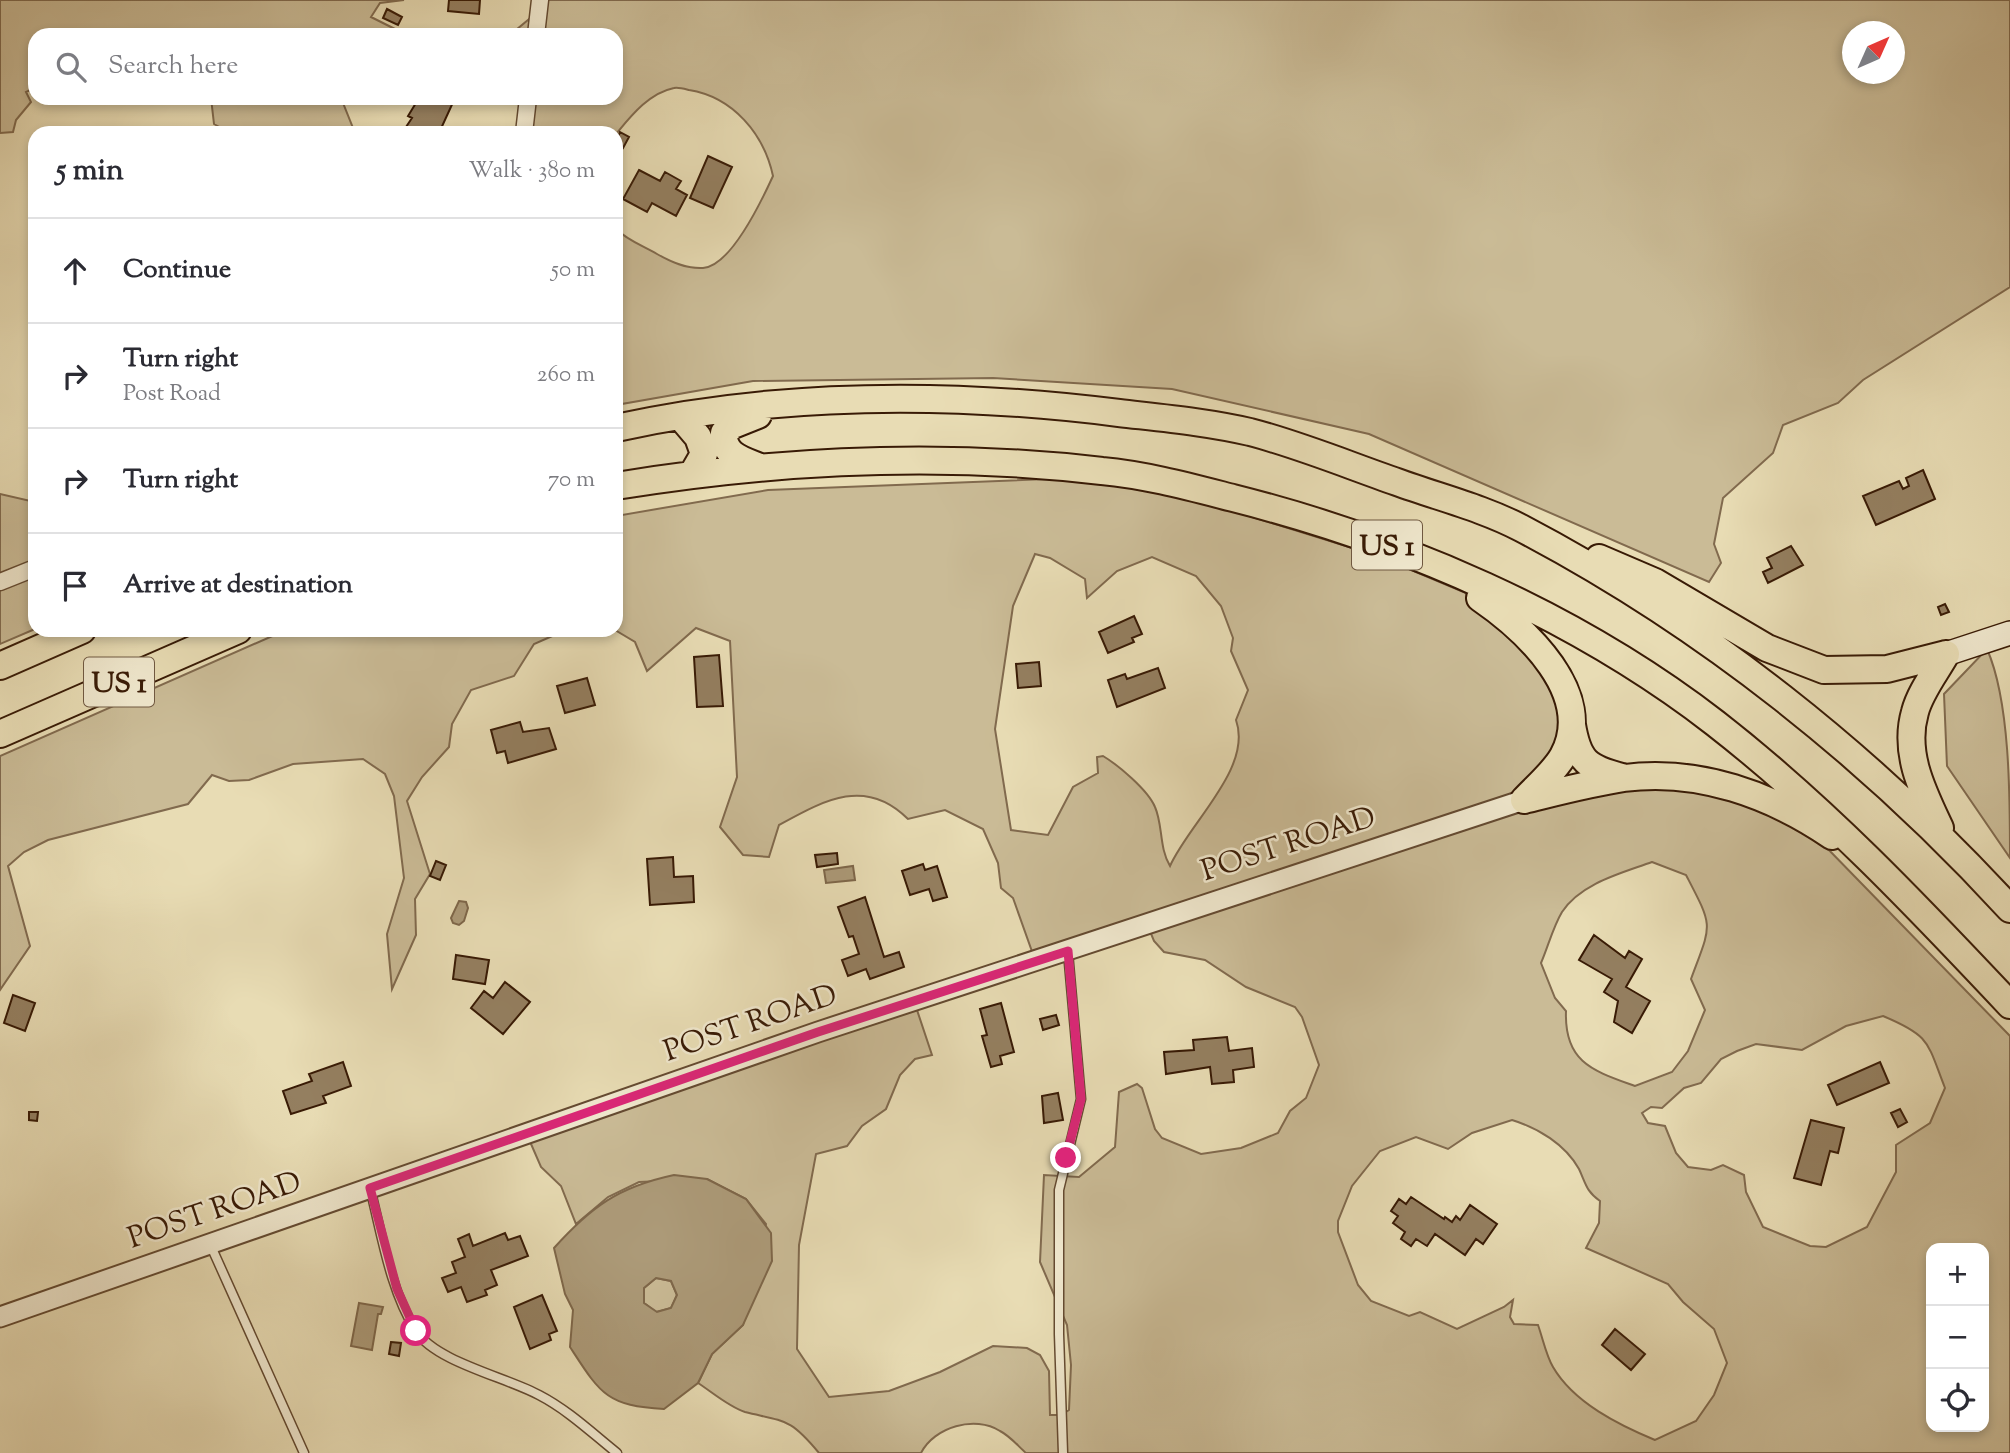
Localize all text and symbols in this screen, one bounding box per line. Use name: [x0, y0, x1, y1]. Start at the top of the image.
north arrow: [1842, 21, 1905, 84]
search box: [28, 28, 623, 105]
icon: search: [52, 48, 90, 86]
text: Search here: [108, 48, 238, 85]
text: 5 min: [56, 150, 124, 193]
text: Walk · 380 m: [469, 155, 595, 188]
icon: ahead: [56, 252, 94, 290]
text: Continue: [123, 252, 231, 289]
text: 50 m: [551, 254, 595, 287]
text: Turn right: [123, 341, 238, 378]
icon: right: [56, 357, 94, 395]
text: 260 m: [537, 359, 595, 392]
text: Post Road: [123, 378, 221, 411]
icon: right: [56, 462, 94, 500]
text: Turn right: [123, 462, 238, 499]
text: 70 m: [548, 464, 595, 497]
road number: US 1: [1352, 520, 1422, 570]
icon: arrive: [56, 567, 94, 605]
text: Arrive at destination: [123, 567, 353, 604]
road number: US 1: [84, 658, 154, 706]
street label: POST ROAD: [1196, 797, 1381, 894]
street label: POST ROAD: [658, 975, 843, 1074]
route end: [1050, 1142, 1081, 1173]
street label: POST ROAD: [122, 1162, 307, 1261]
map controls: [1926, 1243, 1989, 1432]
button: +: [1926, 1243, 1989, 1306]
button: −: [1926, 1306, 1989, 1369]
route start: [400, 1315, 431, 1346]
button: locate: [1926, 1369, 1989, 1432]

